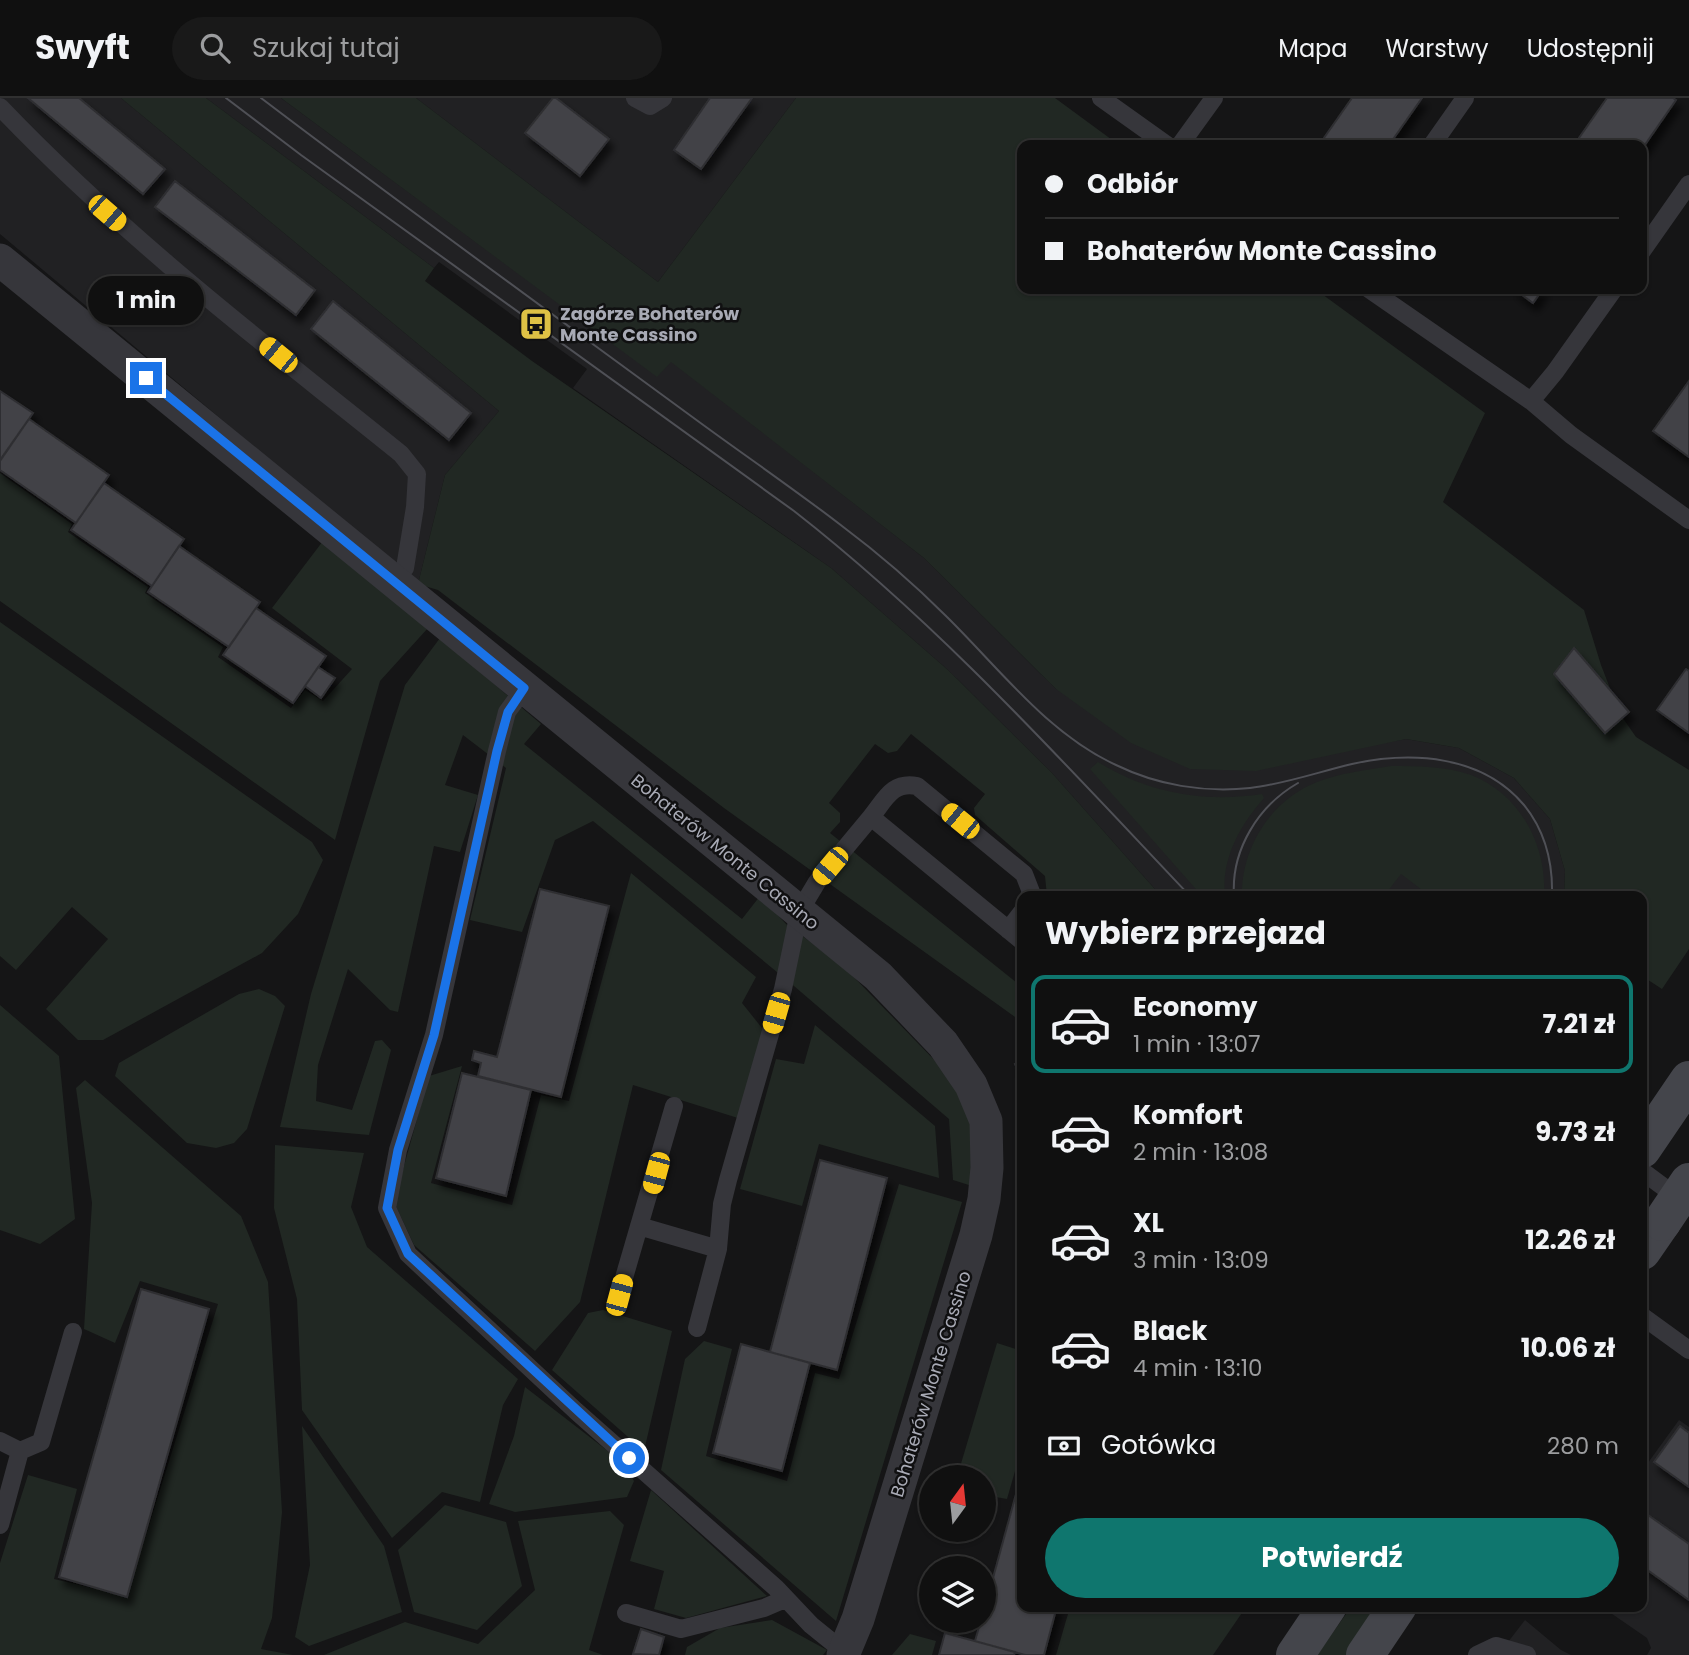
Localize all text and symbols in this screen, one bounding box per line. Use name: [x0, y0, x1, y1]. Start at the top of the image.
search box: [172, 17, 662, 80]
text: Swyft: [35, 24, 130, 71]
icon: search: [196, 29, 234, 67]
text: Szukaj tutaj: [252, 30, 400, 66]
text: Mapa: [1278, 32, 1348, 65]
text: Warstwy: [1386, 32, 1489, 65]
text: Udostępnij: [1527, 32, 1654, 65]
text: Odbiór: [1087, 166, 1178, 202]
car: [85, 191, 130, 235]
text: Bohaterów Monte Cassino: [1087, 233, 1436, 269]
callout: 1 min: [88, 276, 204, 326]
text: 1 min: [116, 284, 176, 316]
place label: Zagórze Bohaterów Monte Cassino: [560, 301, 739, 347]
bus stop icon: Zagórze Bohaterów Monte Cassino: [517, 305, 555, 343]
car: [256, 334, 301, 376]
route end: [130, 362, 162, 394]
street label: Bohaterów Monte Cassino: [626, 768, 825, 935]
car: [938, 800, 983, 842]
car: [809, 843, 852, 889]
text: Wybierz przejazd: [1045, 910, 1326, 955]
text: Economy: [1133, 989, 1257, 1025]
car: [761, 990, 792, 1036]
icon: car: [1049, 993, 1112, 1056]
text: 7.21 zł: [1542, 1006, 1615, 1042]
text: 1 min · 13:07: [1133, 1028, 1261, 1060]
text: Komfort: [1133, 1097, 1243, 1133]
icon: car: [1049, 1101, 1112, 1164]
text: 9.73 zł: [1535, 1114, 1615, 1150]
text: 2 min · 13:08: [1133, 1136, 1268, 1168]
car: [641, 1150, 672, 1196]
text: XL: [1133, 1205, 1164, 1241]
icon: car: [1049, 1209, 1112, 1272]
text: 12.26 zł: [1525, 1222, 1615, 1258]
text: 3 min · 13:09: [1133, 1244, 1269, 1276]
street label: Bohaterów Monte Cassino: [884, 1268, 977, 1500]
car: [604, 1272, 635, 1318]
text: Black: [1133, 1313, 1207, 1349]
icon: car: [1049, 1317, 1112, 1380]
text: 10.06 zł: [1521, 1330, 1615, 1366]
text: 4 min · 13:10: [1133, 1352, 1262, 1384]
icon: cash: [1045, 1427, 1083, 1465]
text: Gotówka: [1101, 1427, 1216, 1463]
text: 280 m: [1547, 1430, 1619, 1462]
route start: [613, 1442, 645, 1474]
north arrow: [919, 1465, 996, 1542]
map controls: [919, 1465, 996, 1633]
button: Potwierdź: [1045, 1518, 1619, 1598]
button: layers: [919, 1556, 996, 1633]

